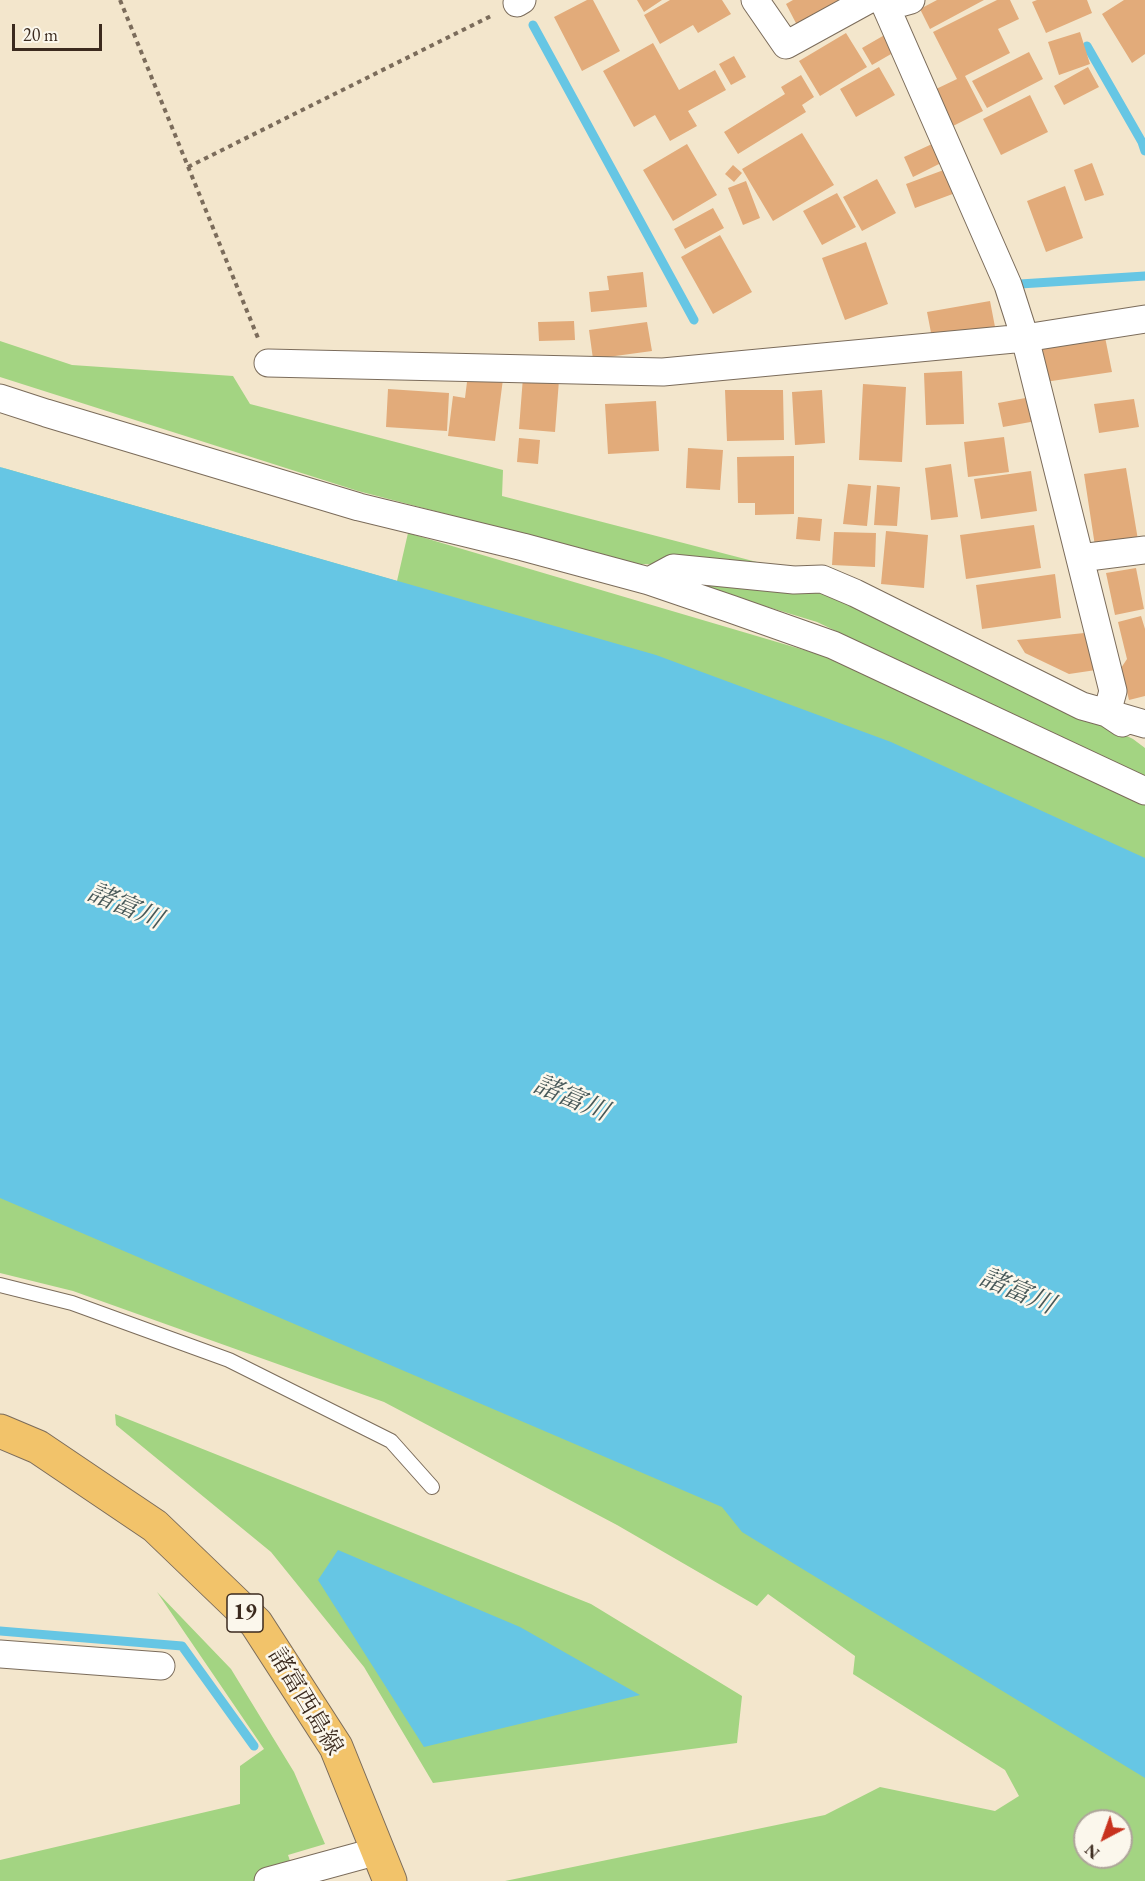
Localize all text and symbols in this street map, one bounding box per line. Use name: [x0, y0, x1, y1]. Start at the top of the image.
scale bar: [15, 12, 105, 50]
text: 20 m: [23, 23, 58, 46]
water label: 諸富川: [83, 877, 167, 937]
water label: 諸富川: [529, 1069, 613, 1129]
water label: 諸富川: [975, 1262, 1059, 1322]
road number: 19: [227, 1594, 263, 1632]
street label: 諸富西島線: [262, 1643, 348, 1761]
north arrow: [1073, 1809, 1133, 1869]
text: N: [1080, 1839, 1104, 1864]

